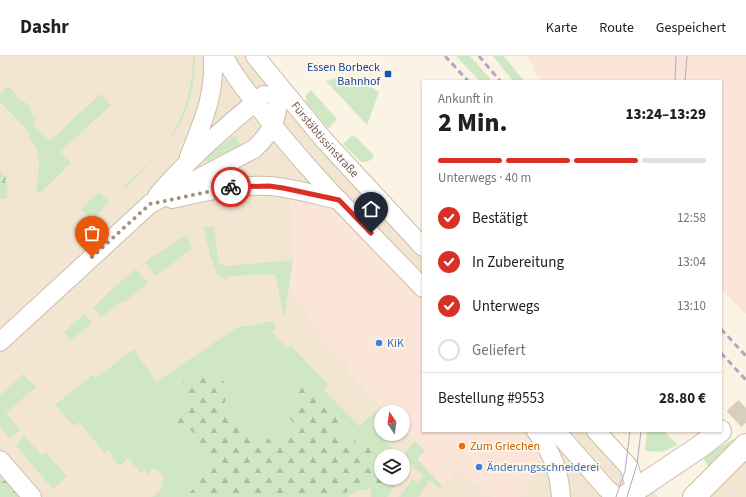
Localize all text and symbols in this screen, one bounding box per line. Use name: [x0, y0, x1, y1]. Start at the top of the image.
text: Dashr: [20, 14, 69, 41]
text: Karte: [546, 18, 577, 38]
text: Route: [599, 18, 634, 38]
text: Gespeichert: [656, 18, 726, 38]
place label: Essen Borbeck Bahnhof: [307, 59, 380, 90]
marker: Essen Borbeck Bahnhof: [383, 69, 393, 79]
text: Ankunft in: [438, 90, 493, 108]
street label: Fürstäbtissinstraße: [287, 98, 363, 181]
text: 2 Min.: [438, 104, 507, 141]
text: 13:24–13:29: [625, 104, 706, 125]
courier: [211, 167, 251, 207]
text: Unterwegs · 40 m: [438, 169, 531, 187]
icon: bike: [220, 176, 242, 198]
pin: [354, 192, 388, 233]
icon: home: [360, 198, 382, 220]
icon: check: [438, 207, 460, 229]
text: Bestätigt: [472, 208, 528, 229]
text: 12:58: [677, 209, 706, 227]
pin: [75, 216, 109, 257]
icon: bag: [81, 222, 103, 244]
icon: check: [438, 251, 460, 273]
text: In Zubereitung: [472, 252, 564, 273]
text: 13:04: [677, 253, 706, 271]
icon: check: [438, 295, 460, 317]
text: Unterwegs: [472, 296, 540, 317]
text: 13:10: [677, 297, 706, 315]
place label: KiK: [387, 335, 404, 352]
marker: KiK: [374, 338, 384, 348]
text: Geliefert: [472, 340, 526, 361]
text: Bestellung #9553: [438, 388, 544, 409]
text: 28.80 €: [659, 388, 706, 409]
north arrow: [374, 405, 410, 441]
map controls: [374, 405, 410, 485]
place label: Zum Griechen: [470, 438, 540, 455]
marker: Zum Griechen: [457, 441, 467, 451]
button: layers: [374, 449, 410, 485]
place label: Änderungsschneiderei: [487, 459, 599, 476]
marker: Änderungsschneiderei: [474, 462, 484, 472]

